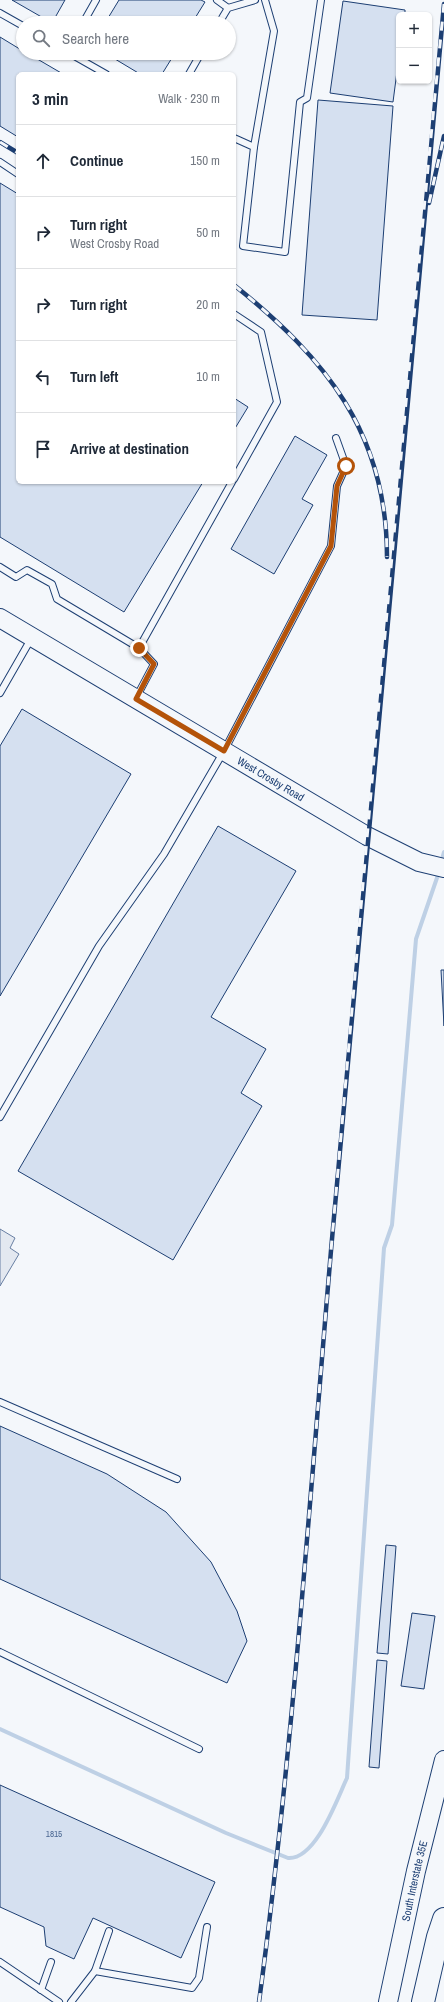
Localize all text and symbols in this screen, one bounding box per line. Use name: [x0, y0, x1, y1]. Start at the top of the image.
map controls: [396, 12, 432, 84]
button: +: [396, 12, 432, 48]
search box: [16, 16, 236, 60]
icon: search: [30, 27, 52, 49]
text: Search here: [62, 28, 129, 49]
button: −: [396, 48, 432, 84]
text: 3 min: [32, 87, 68, 110]
text: Walk · 230 m: [158, 90, 220, 107]
icon: ahead: [32, 150, 54, 172]
text: Continue: [70, 150, 123, 171]
text: 150 m: [190, 152, 220, 169]
text: Turn right: [70, 214, 127, 235]
icon: right: [32, 222, 54, 244]
text: 50 m: [196, 224, 220, 241]
text: West Crosby Road: [70, 235, 159, 252]
icon: right: [32, 294, 54, 316]
text: Turn right: [70, 294, 127, 315]
text: 20 m: [196, 296, 220, 313]
icon: left: [32, 366, 54, 388]
text: Turn left: [70, 366, 118, 387]
text: 10 m: [196, 368, 220, 385]
icon: arrive: [32, 438, 54, 460]
text: Arrive at destination: [70, 438, 189, 459]
route start: [337, 457, 355, 475]
route end: [130, 639, 148, 657]
street label: West Crosby Road: [235, 754, 307, 804]
house number: 1815: [46, 1828, 62, 1840]
street label: South Interstate 35E: [398, 1839, 430, 1923]

